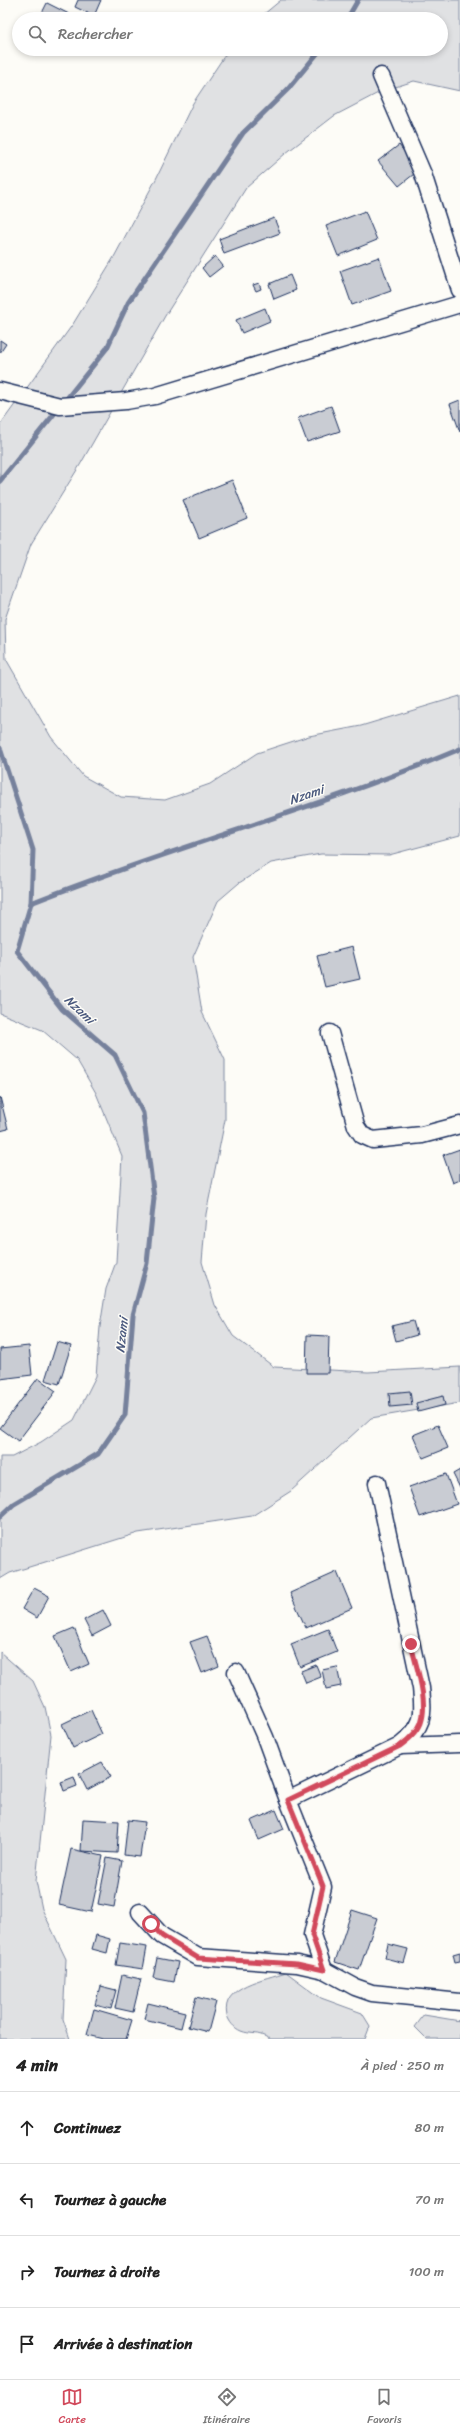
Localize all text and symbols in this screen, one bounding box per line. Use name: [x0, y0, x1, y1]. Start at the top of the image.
search box: [12, 12, 448, 56]
text: Rechercher: [58, 21, 133, 47]
icon: search: [26, 23, 48, 45]
water label: Nzami: [286, 777, 329, 811]
water label: Nzami: [59, 989, 102, 1031]
water label: Nzami: [108, 1314, 135, 1354]
route end: [402, 1635, 420, 1653]
route start: [142, 1915, 160, 1933]
text: 4 min: [16, 2050, 58, 2080]
text: À pied · 250 m: [361, 2054, 444, 2077]
text: Continuez: [54, 2115, 121, 2141]
text: 80 m: [415, 2116, 444, 2139]
icon: ahead: [16, 2117, 38, 2139]
text: Tournez à gauche: [54, 2187, 166, 2213]
text: 70 m: [415, 2188, 444, 2211]
icon: left: [16, 2189, 38, 2211]
text: Tournez à droite: [54, 2259, 160, 2285]
text: 100 m: [409, 2260, 444, 2283]
icon: right: [16, 2261, 38, 2283]
text: Arrivée à destination: [54, 2331, 192, 2357]
icon: arrive: [16, 2333, 38, 2355]
tab: Carte: [59, 2386, 86, 2429]
tab: Itinéraire: [203, 2386, 250, 2429]
tab: Favoris: [367, 2386, 401, 2429]

